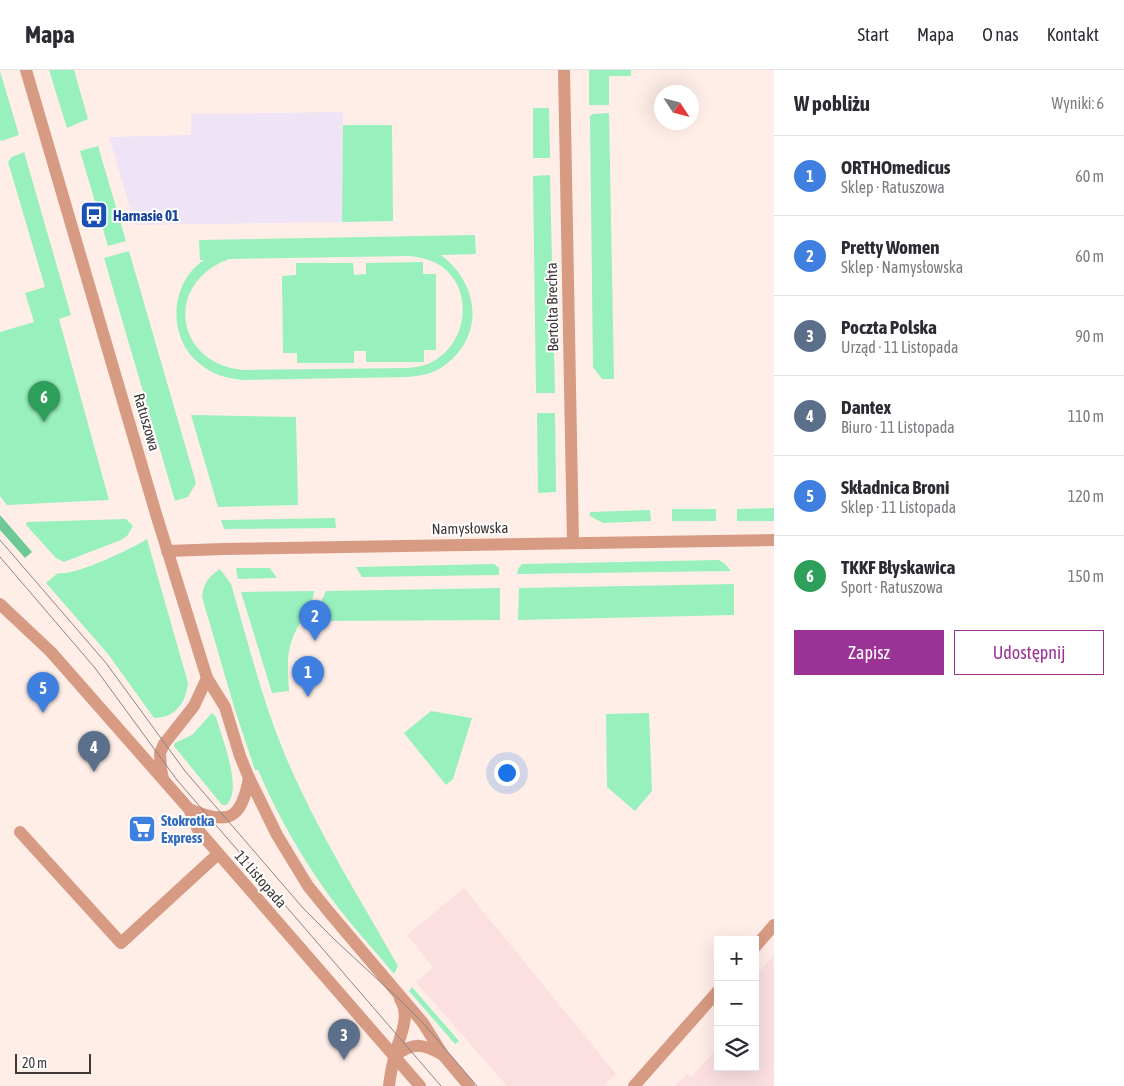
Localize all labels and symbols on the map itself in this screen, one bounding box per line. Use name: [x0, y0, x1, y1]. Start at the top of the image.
north arrow: [654, 85, 699, 130]
bus stop icon: Harnasie 01: [79, 200, 109, 230]
place label: Harnasie 01: [113, 207, 179, 224]
street label: Bertolta Brechta: [543, 262, 561, 352]
pin: 6: [28, 381, 60, 422]
street label: Ratuszowa: [131, 391, 163, 453]
street label: Namysłowska: [432, 519, 508, 537]
pin: 2: [299, 600, 331, 641]
pin: 1: [292, 656, 324, 697]
pin: 5: [27, 672, 59, 713]
pin: 4: [78, 731, 110, 772]
your location: [494, 760, 520, 786]
place label: Stokrotka Express: [161, 812, 215, 846]
supermarket icon: Stokrotka Express: [127, 814, 157, 844]
street label: 11 Listopada: [232, 847, 290, 911]
pin: 3: [328, 1019, 360, 1060]
scale bar: [15, 1051, 91, 1074]

